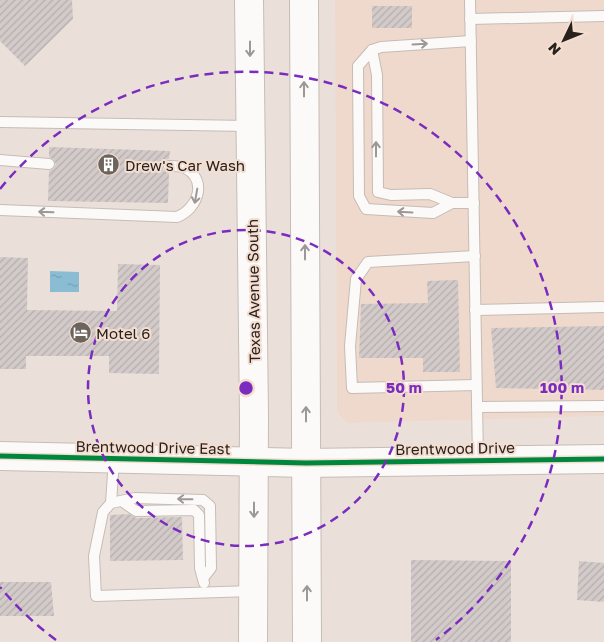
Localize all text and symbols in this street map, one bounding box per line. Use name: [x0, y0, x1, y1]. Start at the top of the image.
north arrow: [539, 15, 589, 65]
one-way arrow: [245, 40, 255, 56]
one-way arrow: [411, 40, 427, 49]
text: N: [544, 40, 564, 59]
one-way arrow: [299, 81, 309, 98]
one-way arrow: [371, 141, 381, 158]
building icon: Drew's Car Wash: [97, 153, 121, 177]
place label: Drew's Car Wash: [125, 156, 245, 174]
one-way arrow: [190, 188, 200, 204]
one-way arrow: [38, 207, 54, 217]
one-way arrow: [398, 207, 414, 216]
street label: Texas Avenue South: [243, 219, 263, 363]
one-way arrow: [300, 244, 310, 260]
hotel icon: Motel 6: [68, 321, 92, 345]
place label: Motel 6: [96, 324, 150, 342]
text: 50 m: [386, 378, 422, 396]
text: 100 m: [540, 378, 584, 396]
centre of rings: [237, 379, 255, 397]
one-way arrow: [301, 406, 311, 422]
street label: Brentwood Drive East: [75, 437, 231, 457]
street label: Brentwood Drive: [395, 438, 515, 458]
one-way arrow: [177, 494, 193, 504]
one-way arrow: [249, 502, 259, 518]
one-way arrow: [302, 586, 312, 602]

